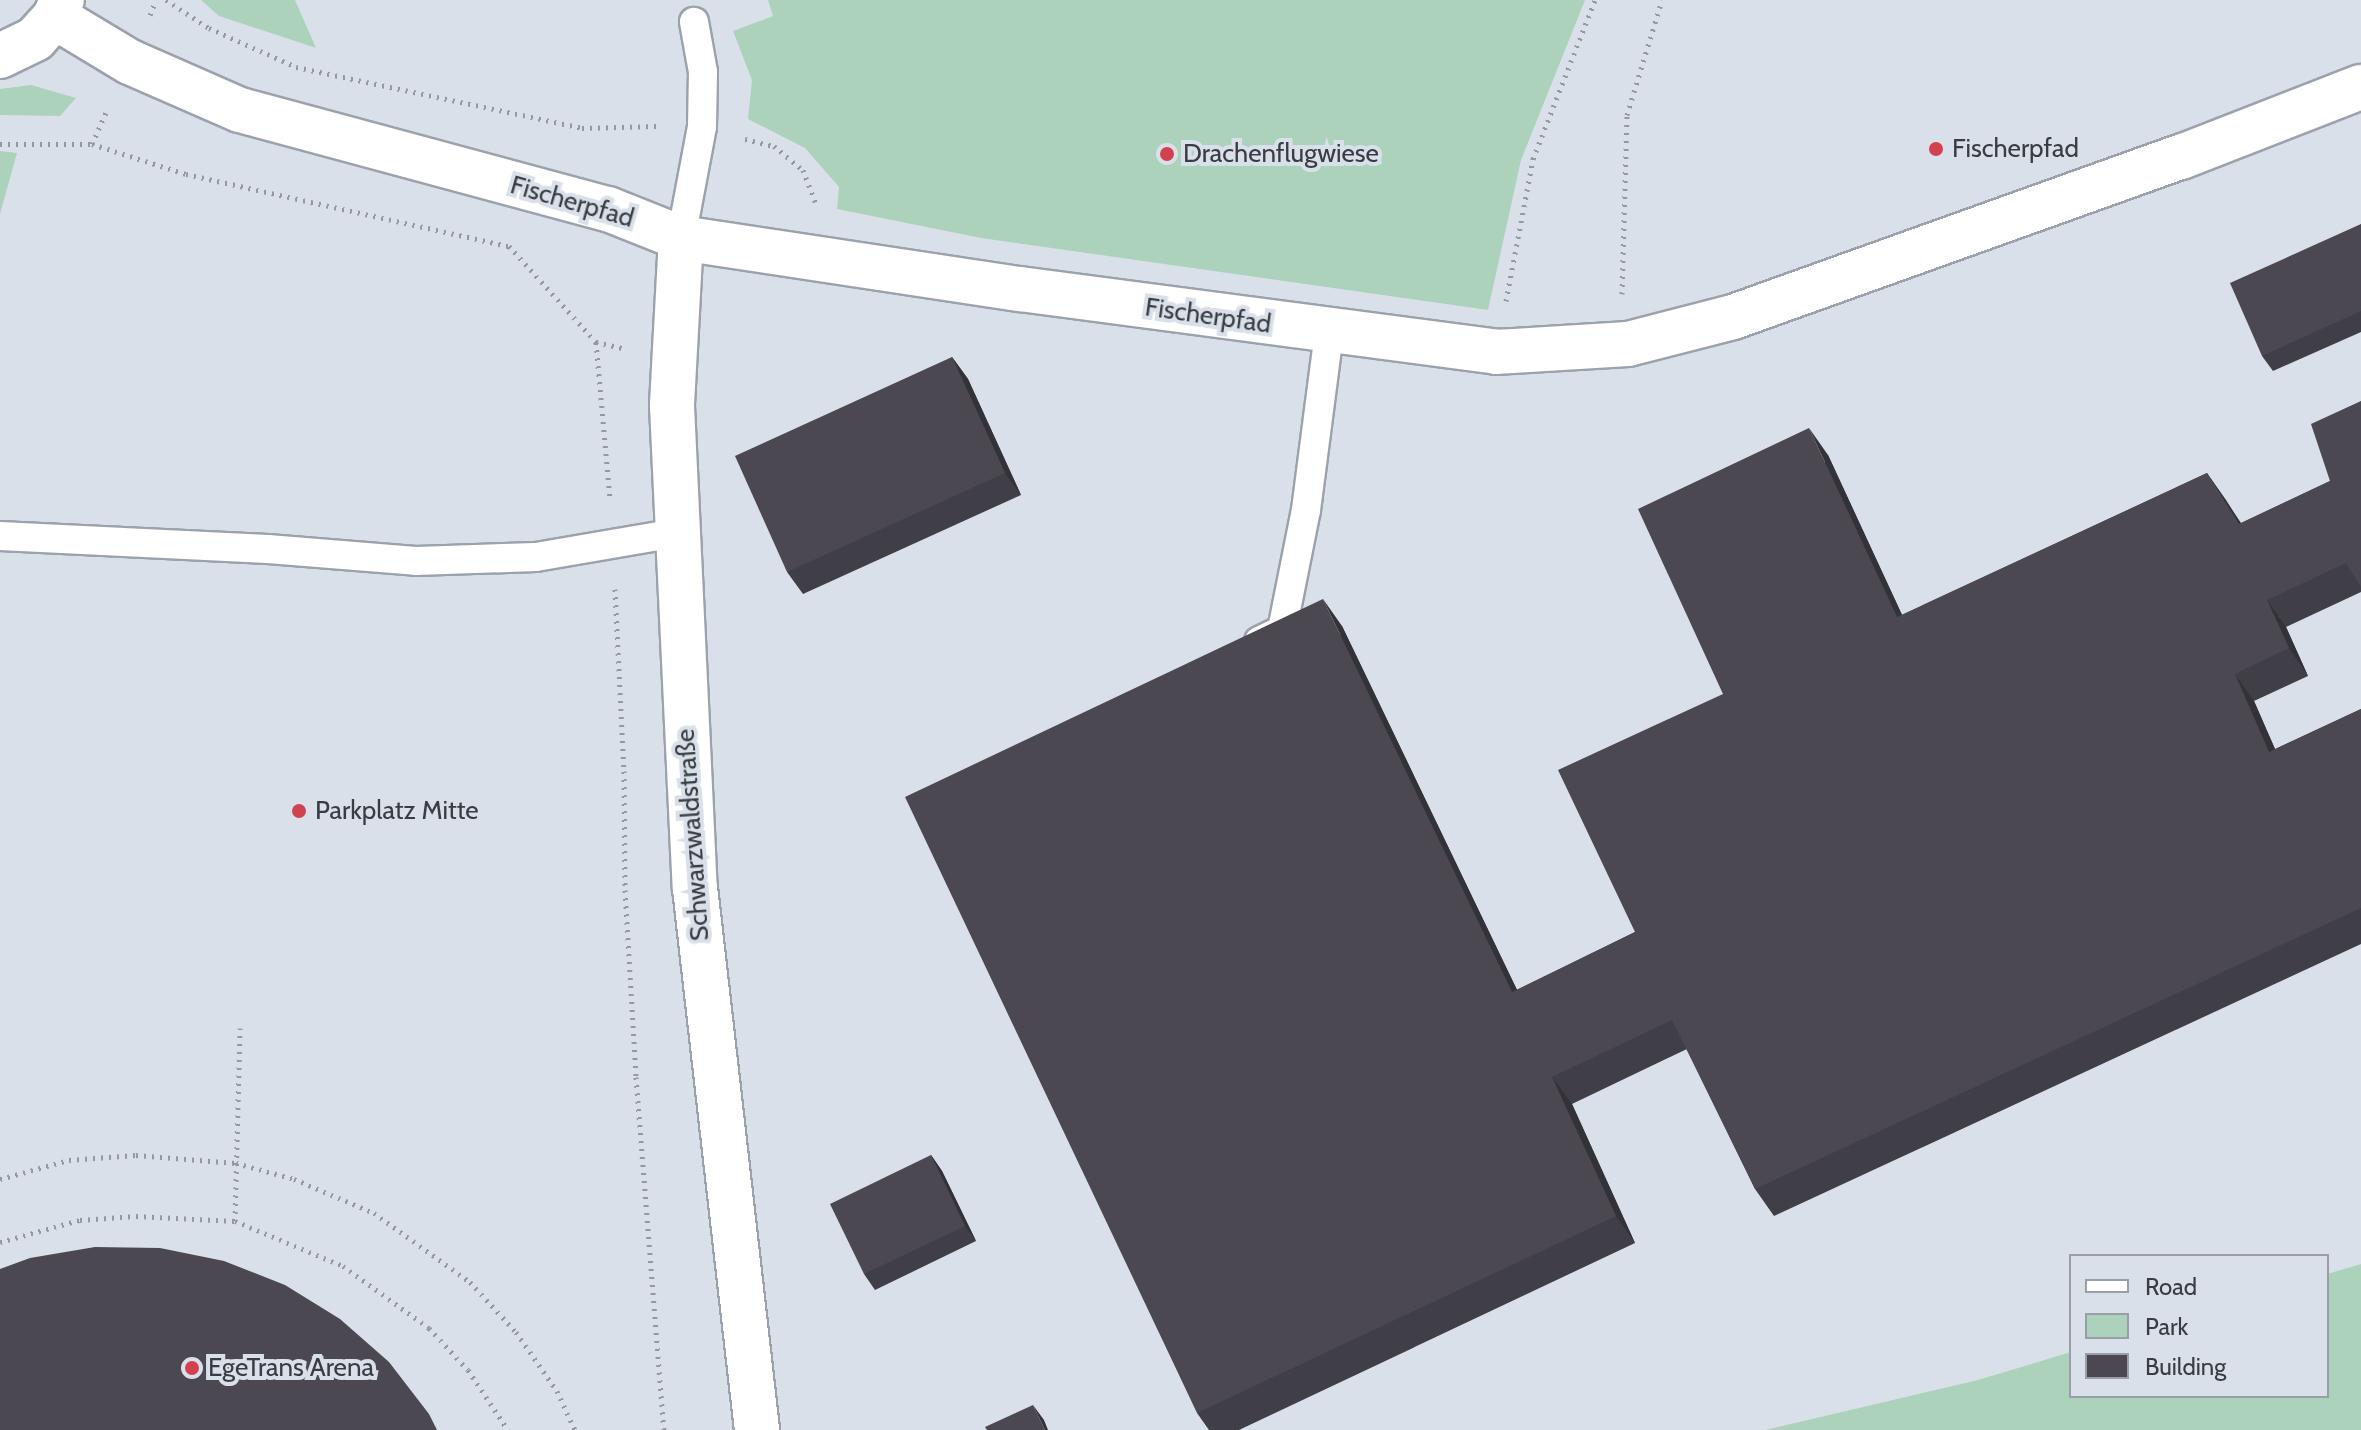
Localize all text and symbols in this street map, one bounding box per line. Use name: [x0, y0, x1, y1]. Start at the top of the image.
place label: Fischerpfad: [1952, 133, 2079, 165]
place label: Drachenflugwiese: [1183, 138, 1379, 170]
marker: Fischerpfad: [1927, 140, 1945, 158]
marker: Drachenflugwiese: [1158, 145, 1176, 163]
street label: Fischerpfad: [507, 170, 637, 234]
street label: Fischerpfad: [1143, 292, 1273, 340]
street label: Schwarzwaldstraße: [670, 728, 716, 942]
place label: Parkplatz Mitte: [315, 795, 479, 827]
marker: Parkplatz Mitte: [290, 802, 308, 820]
legend: [2069, 1254, 2329, 1398]
text: Road: [2145, 1272, 2197, 1301]
text: Park: [2145, 1312, 2188, 1341]
place label: EgeTrans Arena: [208, 1352, 374, 1384]
text: Building: [2145, 1352, 2226, 1381]
marker: EgeTrans Arena: [183, 1359, 201, 1377]

